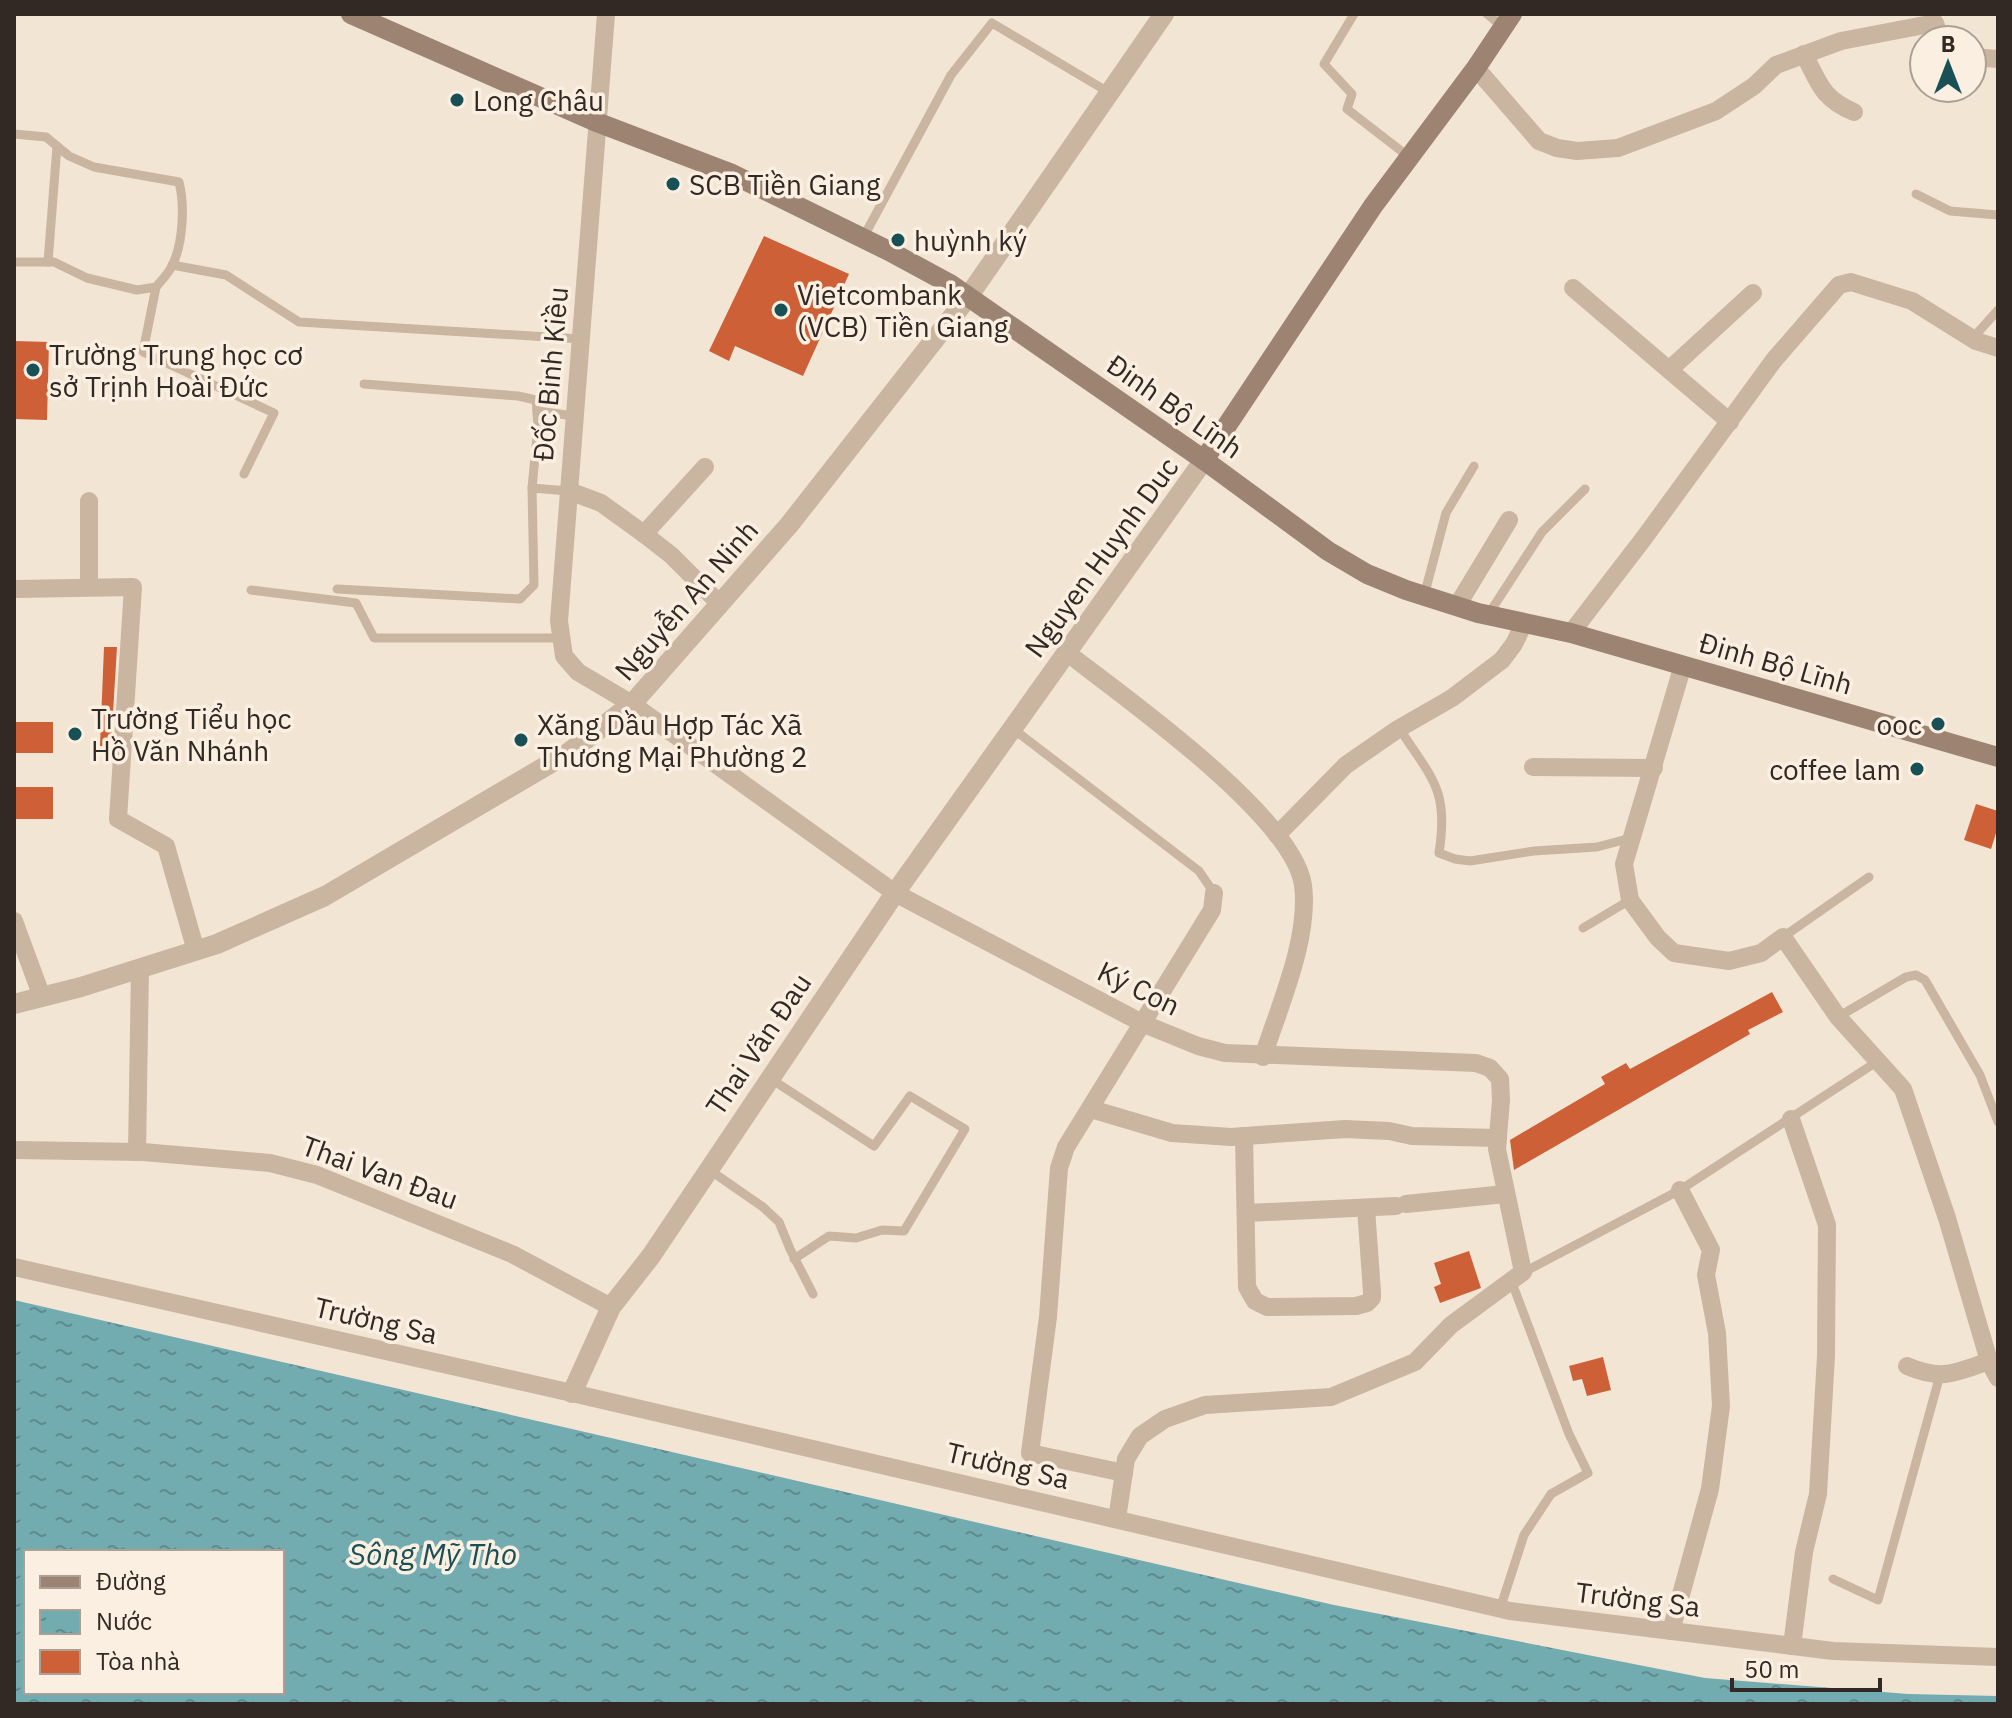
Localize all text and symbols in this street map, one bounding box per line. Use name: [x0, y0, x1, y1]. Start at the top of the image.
north arrow: [1908, 24, 1988, 104]
text: B: [1941, 29, 1955, 58]
place label: Long Châu: [473, 82, 604, 119]
marker: Long Châu: [448, 91, 466, 109]
place label: SCB Tiền Giang: [689, 166, 881, 203]
marker: SCB Tiền Giang: [664, 175, 682, 193]
place label: huỳnh ký: [914, 222, 1027, 259]
marker: huỳnh ký: [889, 231, 907, 249]
place label: Vietcombank (VCB) Tiền Giang: [797, 276, 1009, 345]
street label: Đốc Binh Kiều: [524, 285, 576, 463]
marker: Vietcombank (VCB) Tiền Giang: [772, 301, 790, 319]
place label: Trường Trung học cơ sở Trịnh Hoài Đức: [49, 336, 303, 405]
street label: Đinh Bộ Lĩnh: [1100, 346, 1250, 466]
marker: Trường Trung học cơ sở Trịnh Hoài Đức: [24, 361, 42, 379]
street label: Nguyen Huynh Duc: [1016, 449, 1186, 665]
street label: Nguyễn An Ninh: [606, 512, 766, 688]
street label: Đinh Bộ Lĩnh: [1695, 623, 1857, 703]
place label: Trường Tiểu học Hồ Văn Nhánh: [91, 700, 291, 769]
place label: Xăng Dầu Hợp Tác Xã Thương Mại Phường 2: [537, 706, 808, 775]
place label: ooc: [1877, 706, 1922, 743]
marker: ooc: [1929, 715, 1947, 733]
marker: Trường Tiểu học Hồ Văn Nhánh: [66, 725, 84, 743]
marker: Xăng Dầu Hợp Tác Xã Thương Mại Phường 2: [512, 731, 530, 749]
place label: coffee lam: [1769, 751, 1901, 788]
marker: coffee lam: [1908, 760, 1926, 778]
street label: Ký Con: [1092, 952, 1186, 1024]
street label: Thai Văn Đau: [697, 966, 819, 1122]
street label: Thai Van Đau: [297, 1127, 463, 1217]
street label: Trường Sa: [311, 1288, 441, 1352]
street label: Trường Sa: [943, 1433, 1073, 1497]
water label: Sông Mỹ Tho: [349, 1534, 517, 1573]
legend: [24, 1550, 284, 1694]
text: Đường: [96, 1565, 166, 1597]
street label: Trường Sa: [1574, 1573, 1702, 1625]
text: Nước: [96, 1605, 152, 1637]
scale bar: [1732, 1642, 1880, 1692]
text: Tòa nhà: [96, 1645, 180, 1677]
text: 50 m: [1744, 1653, 1799, 1685]

